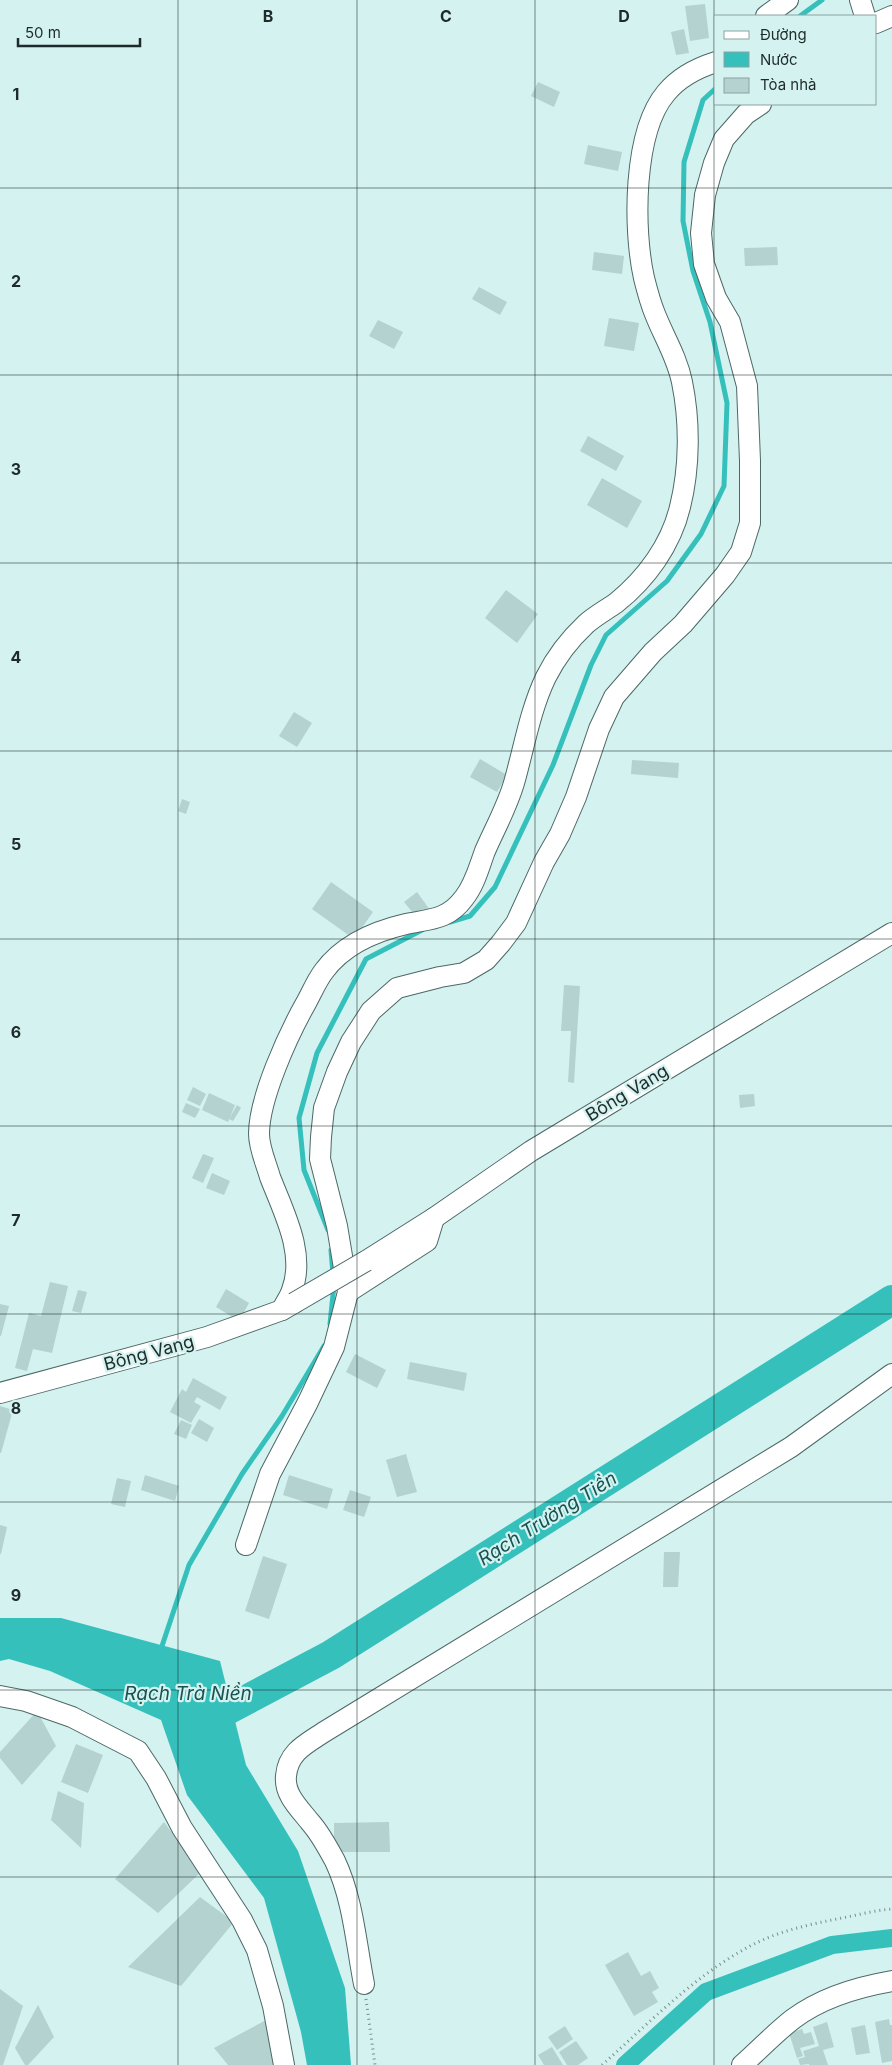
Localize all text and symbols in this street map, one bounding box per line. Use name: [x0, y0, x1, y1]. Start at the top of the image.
text: B: [263, 6, 273, 26]
text: C: [440, 6, 452, 26]
text: D: [618, 6, 630, 26]
scale bar: [18, 15, 140, 47]
legend: [714, 15, 877, 105]
text: 50 m: [25, 23, 61, 42]
text: Đường: [760, 25, 807, 44]
text: Nước: [760, 50, 798, 69]
text: Tòa nhà: [760, 75, 816, 94]
text: 1: [13, 84, 19, 104]
text: 2: [11, 271, 21, 291]
text: 3: [11, 459, 21, 479]
text: 4: [11, 647, 22, 667]
text: 5: [11, 834, 21, 854]
text: 6: [11, 1022, 21, 1042]
street label: Bông Vang: [582, 1060, 672, 1125]
text: 7: [11, 1210, 21, 1230]
street label: Bông Vang: [101, 1330, 196, 1375]
text: 8: [11, 1398, 21, 1418]
water label: Rạch Trường Tiền: [474, 1466, 621, 1570]
text: 9: [11, 1585, 21, 1605]
water label: Rạch Trà Niền: [124, 1682, 252, 1705]

